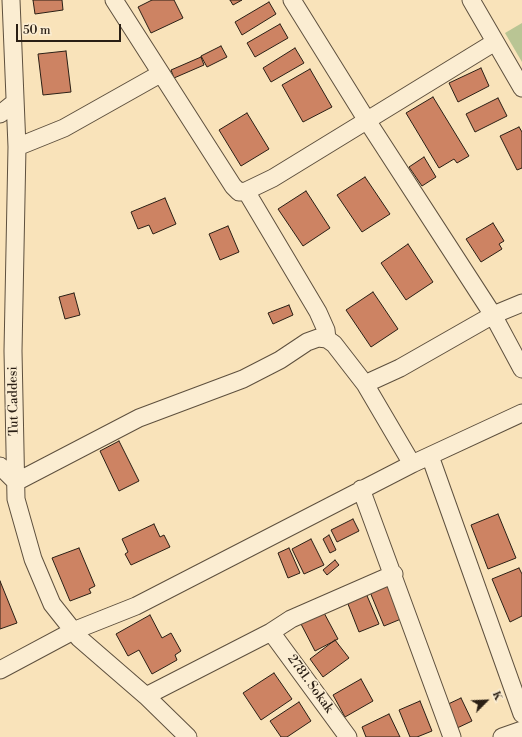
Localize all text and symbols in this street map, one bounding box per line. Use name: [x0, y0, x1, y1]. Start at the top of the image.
scale bar: [18, 16, 123, 42]
text: 50 m: [23, 23, 51, 38]
street label: Tut Caddesi: [6, 366, 22, 436]
street label: 2781. Sokak: [284, 652, 336, 716]
north arrow: [466, 681, 506, 721]
text: K: [489, 689, 505, 703]

